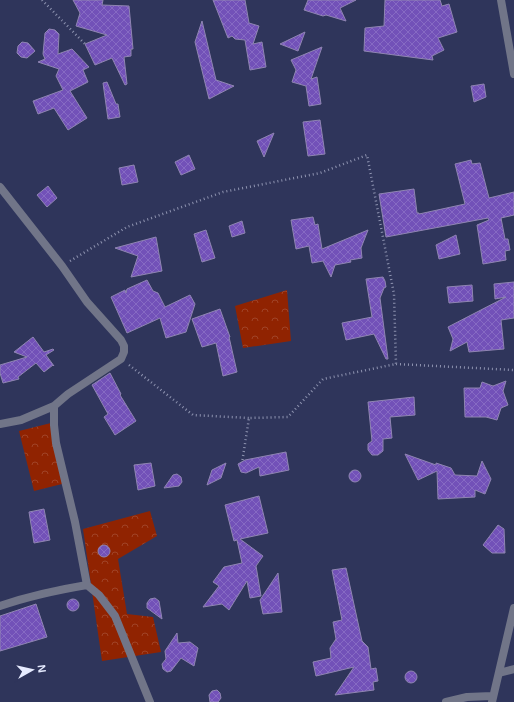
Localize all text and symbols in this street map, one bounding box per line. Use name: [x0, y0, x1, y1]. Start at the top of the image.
north arrow: [12, 650, 52, 690]
text: N: [35, 664, 48, 673]

